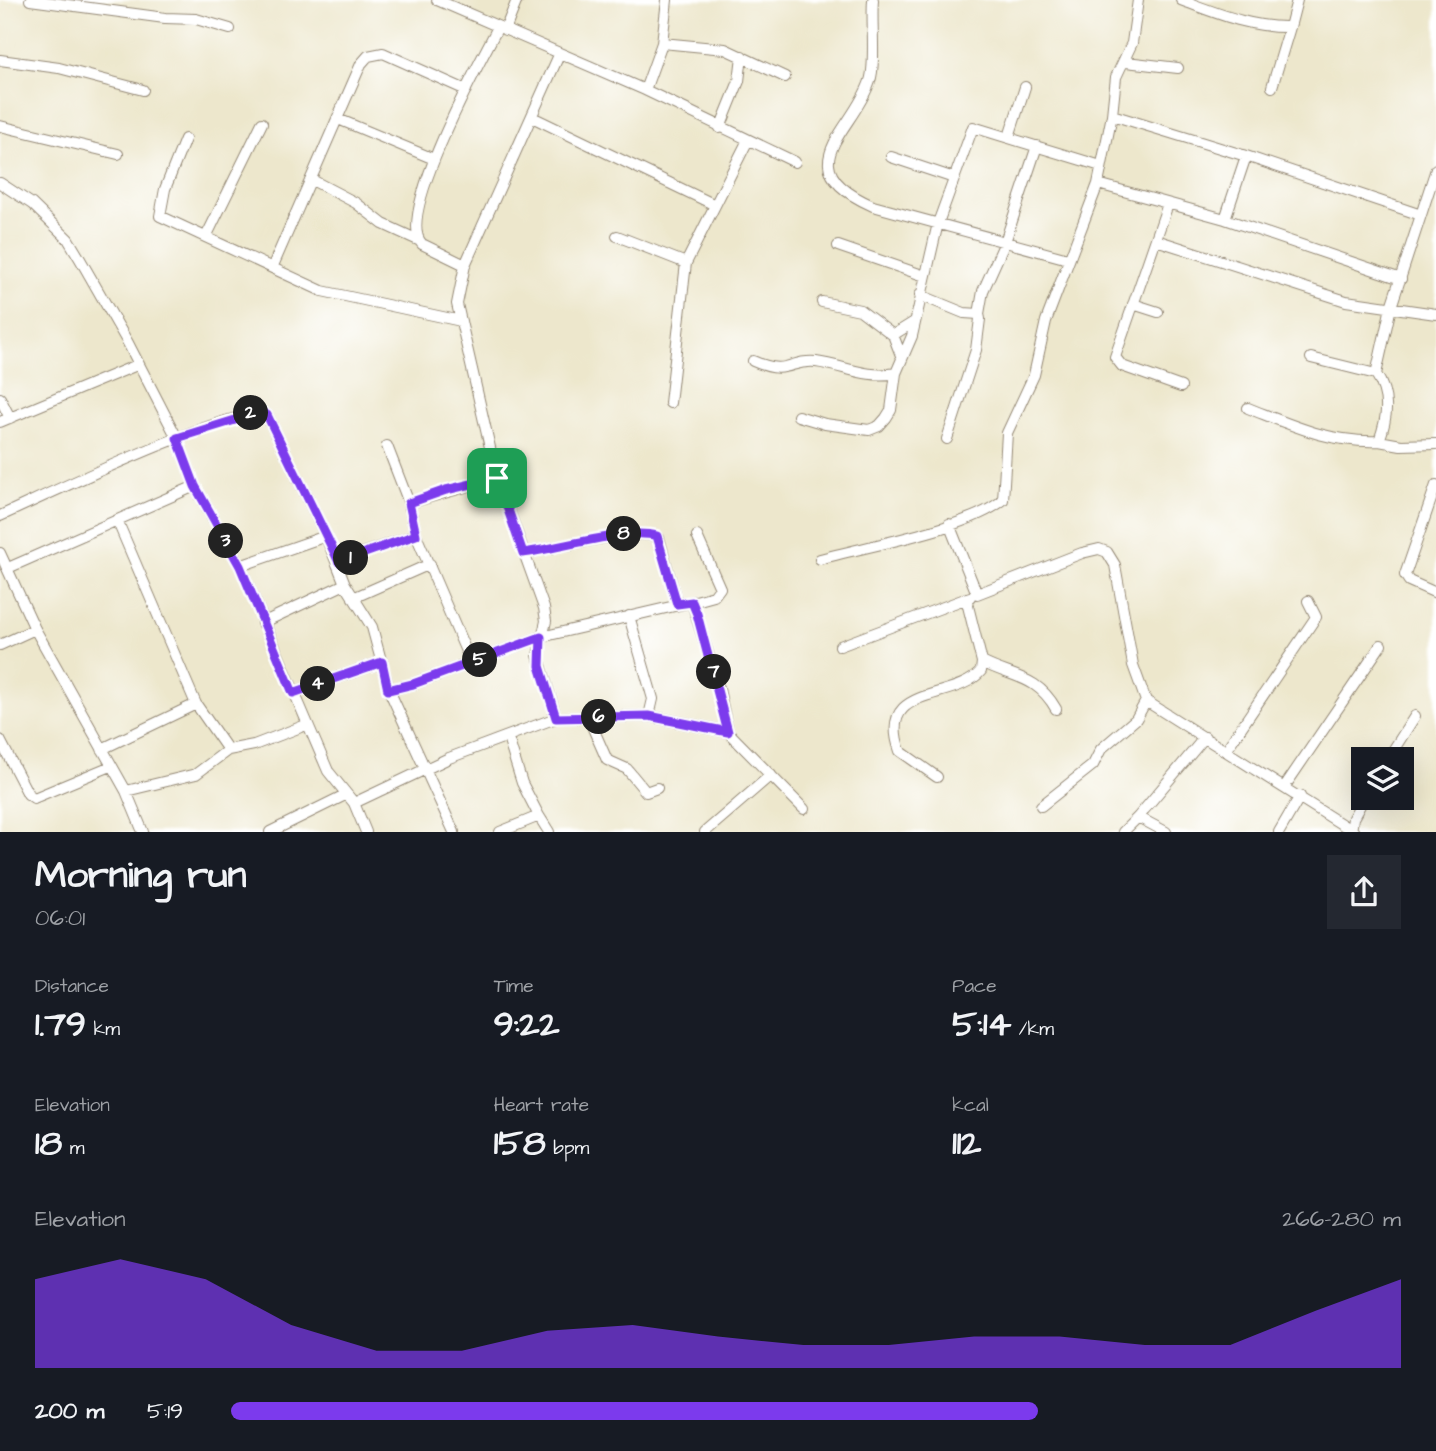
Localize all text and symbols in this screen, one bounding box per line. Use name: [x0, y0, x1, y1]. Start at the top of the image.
pin: 2: [233, 396, 268, 430]
text: 2: [245, 399, 256, 426]
pin: [467, 448, 527, 508]
icon: arrive: [478, 459, 516, 497]
pin: 8: [606, 516, 642, 552]
text: 8: [617, 520, 630, 547]
pin: 3: [208, 524, 244, 558]
text: 3: [221, 527, 230, 554]
pin: 1: [334, 540, 368, 576]
text: 1: [349, 544, 352, 571]
pin: 5: [462, 642, 498, 678]
text: 5: [473, 646, 486, 673]
pin: 7: [696, 654, 732, 690]
text: 7: [708, 658, 719, 685]
pin: 4: [300, 666, 336, 702]
text: 4: [311, 670, 324, 697]
pin: 6: [582, 700, 616, 734]
text: 6: [593, 703, 604, 730]
map controls: [1351, 747, 1414, 810]
button: layers: [1351, 747, 1414, 810]
text: Morning run: [35, 850, 247, 902]
button: share: [1327, 855, 1401, 929]
text: 06:01: [35, 902, 85, 934]
text: Distance: [35, 973, 109, 1000]
text: Time: [494, 973, 533, 1000]
text: Pace: [952, 973, 996, 1000]
text: 1.79: [35, 1000, 86, 1049]
text: 9:22: [494, 1000, 560, 1049]
text: 5:14: [952, 1000, 1011, 1049]
text: km: [86, 1016, 120, 1043]
text: /km: [1011, 1016, 1054, 1043]
text: Elevation: [35, 1092, 110, 1119]
text: Heart rate: [494, 1092, 589, 1119]
text: kcal: [952, 1092, 989, 1119]
text: 18: [35, 1119, 62, 1168]
text: 158: [494, 1119, 546, 1168]
text: 112: [952, 1119, 981, 1168]
text: m: [62, 1135, 85, 1162]
text: bpm: [546, 1135, 589, 1162]
text: Elevation: [35, 1203, 126, 1235]
text: 266–280 m: [1282, 1203, 1401, 1235]
text: 200 m: [35, 1395, 104, 1427]
text: 5:19: [147, 1395, 183, 1427]

